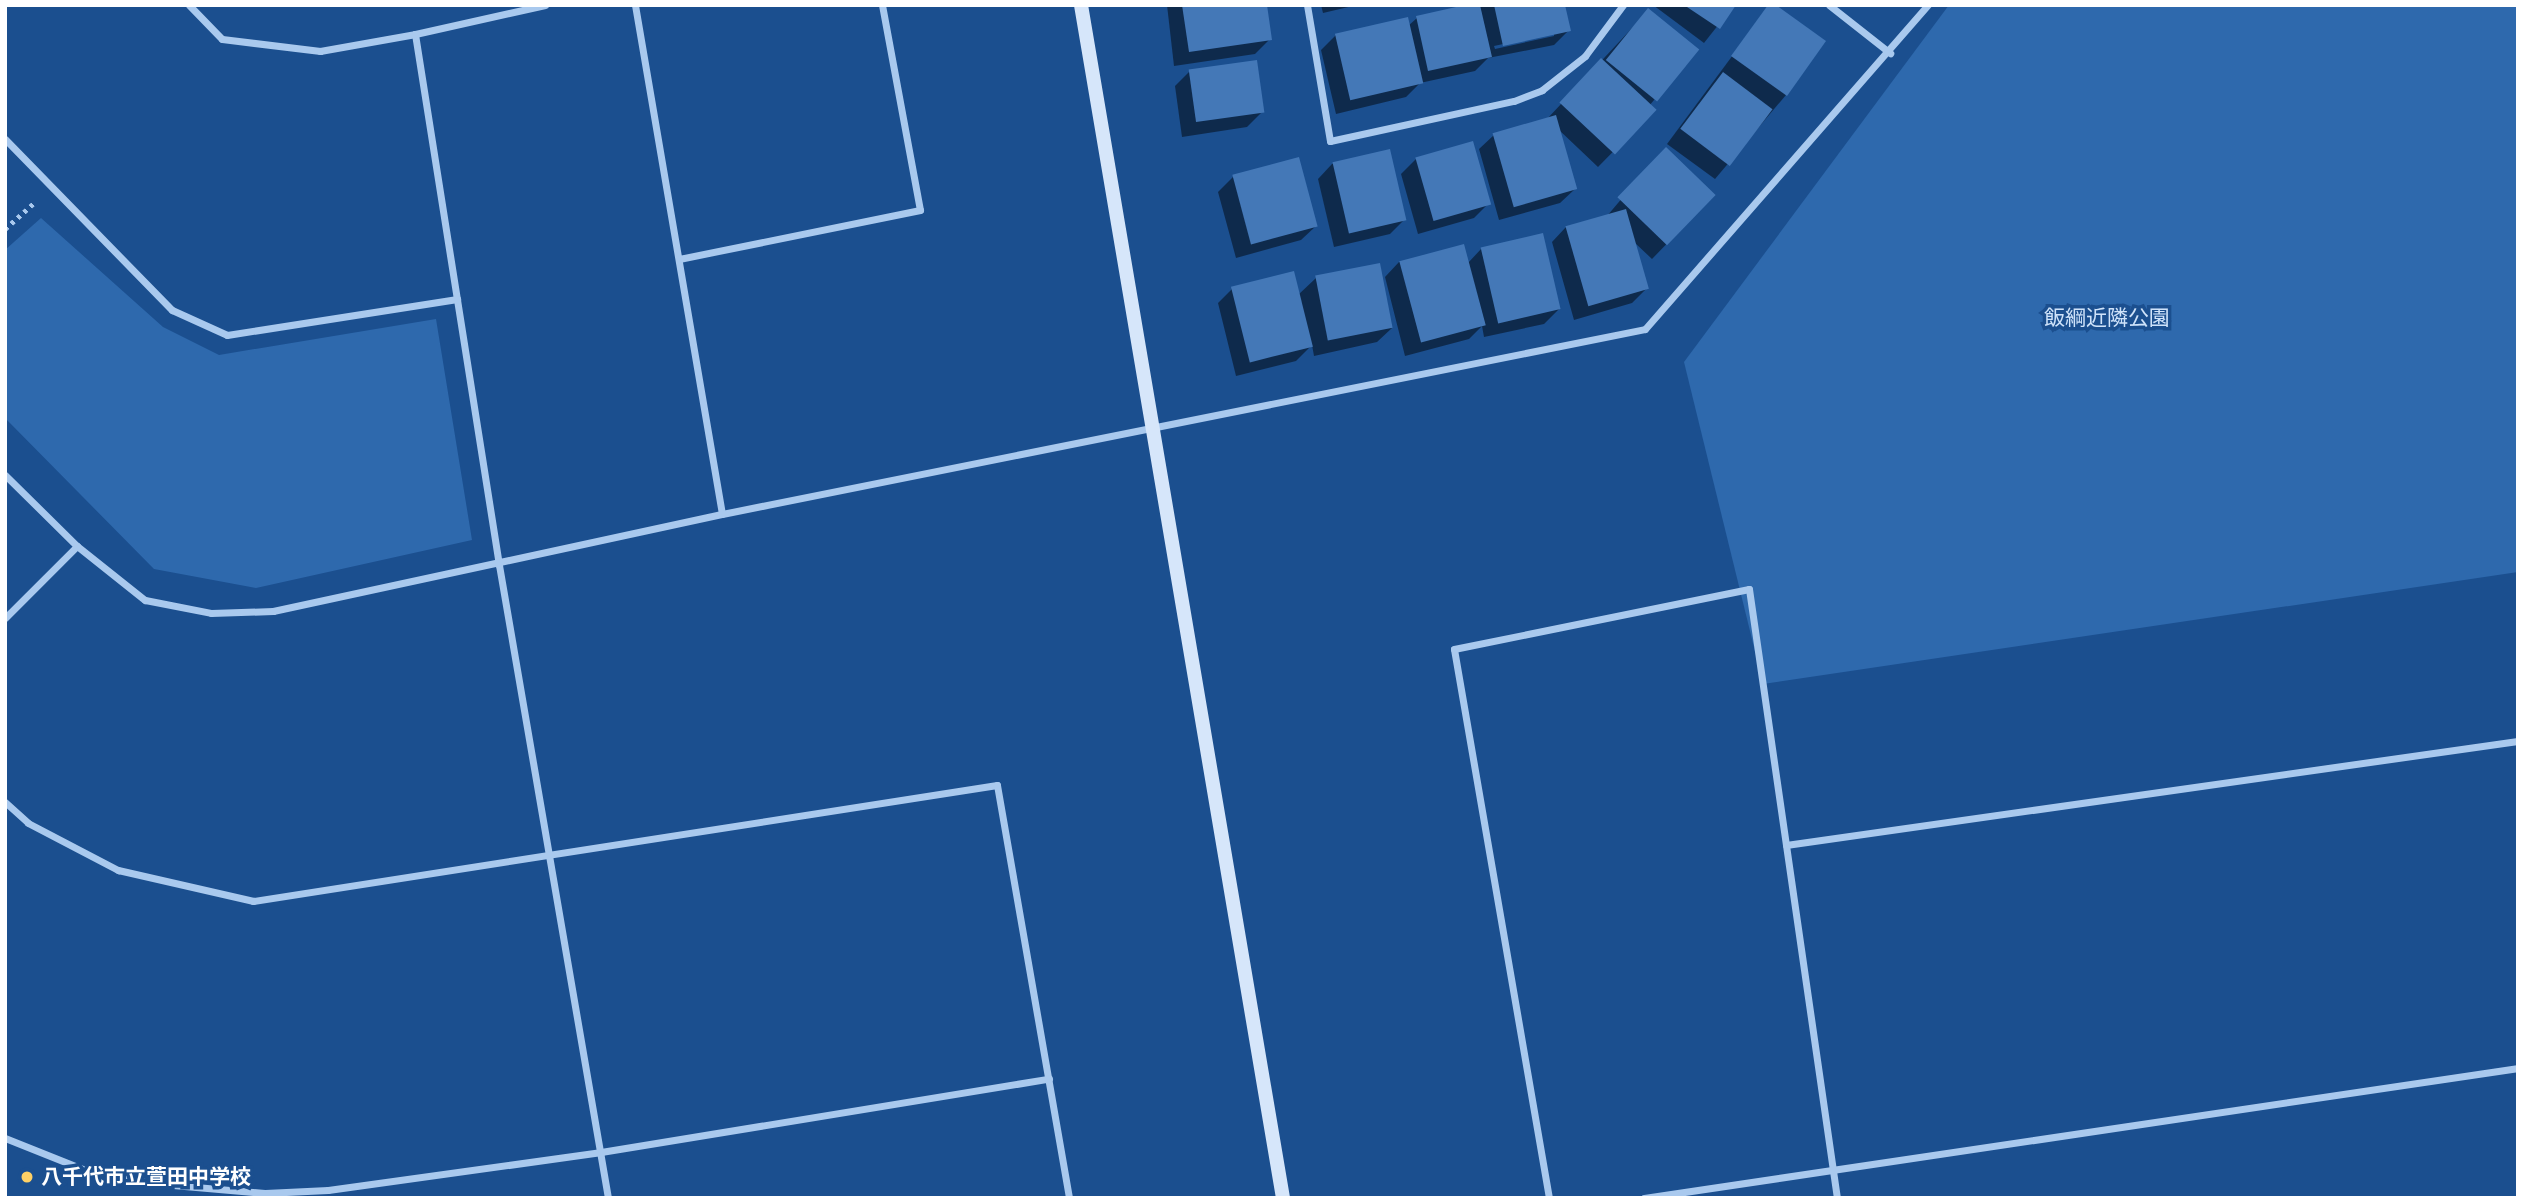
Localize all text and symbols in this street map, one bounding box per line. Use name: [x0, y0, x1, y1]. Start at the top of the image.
park label: 飯綱近隣公園: [2044, 305, 2170, 331]
place label: 八千代市立萱田中学校: [41, 1164, 251, 1190]
marker: 八千代市立萱田中学校: [19, 1169, 35, 1185]

